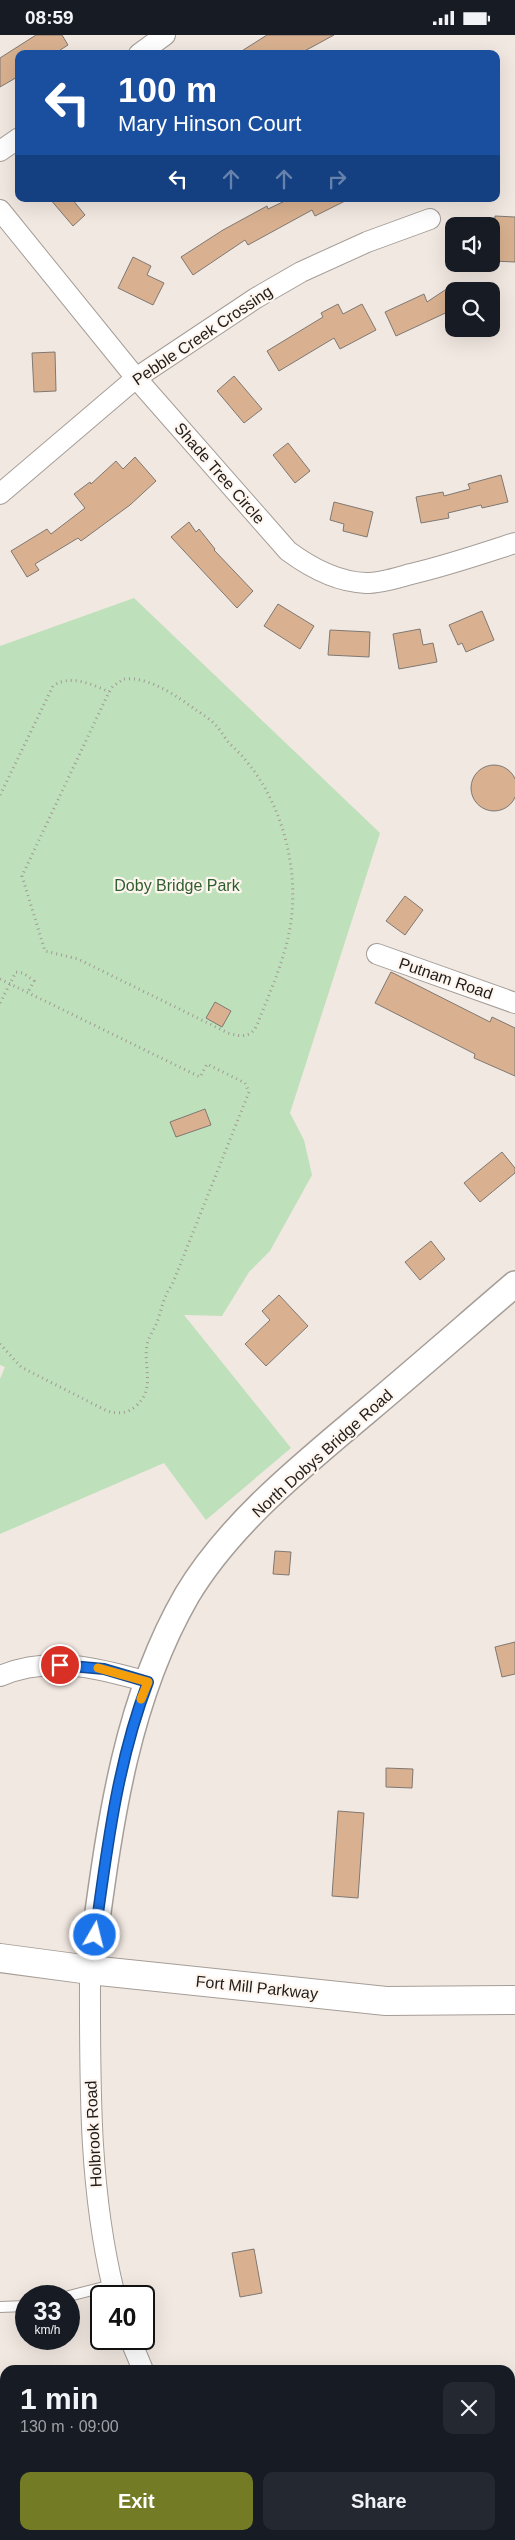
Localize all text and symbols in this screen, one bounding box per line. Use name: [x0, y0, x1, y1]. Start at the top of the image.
text: 08:59: [25, 7, 74, 28]
icon: left: [35, 70, 100, 135]
text: 100 m: [118, 70, 217, 109]
text: Mary Hinson Court: [118, 111, 301, 136]
icon: left: [164, 165, 192, 193]
icon: ahead: [217, 165, 245, 193]
icon: ahead: [270, 165, 298, 193]
icon: right: [323, 165, 351, 193]
map controls: [445, 217, 500, 337]
button: sound: [445, 217, 500, 272]
street label: Pebble Creek Crossing: [129, 282, 275, 388]
button: search: [445, 282, 500, 337]
street label: Shade Tree Circle: [171, 419, 268, 527]
park label: Doby Bridge Park: [114, 877, 241, 894]
street label: Putnam Road: [397, 955, 495, 1002]
street label: North Dobys Bridge Road: [249, 1386, 396, 1521]
pin: [39, 1644, 81, 1686]
icon: arrive: [46, 1651, 74, 1679]
position arrow: [68, 1908, 120, 1960]
street label: Fort Mill Parkway: [195, 1973, 319, 2002]
street label: Holbrook Road: [82, 2080, 105, 2188]
speed limit sign: 40: [90, 2285, 155, 2350]
text: 33: [34, 2297, 61, 2325]
text: km/h: [34, 2323, 61, 2337]
text: 1 min: [20, 2382, 98, 2415]
button: close: [443, 2382, 495, 2434]
text: 130 m · 09:00: [20, 2418, 119, 2435]
button: Exit: [20, 2472, 253, 2530]
button: Share: [263, 2472, 495, 2530]

